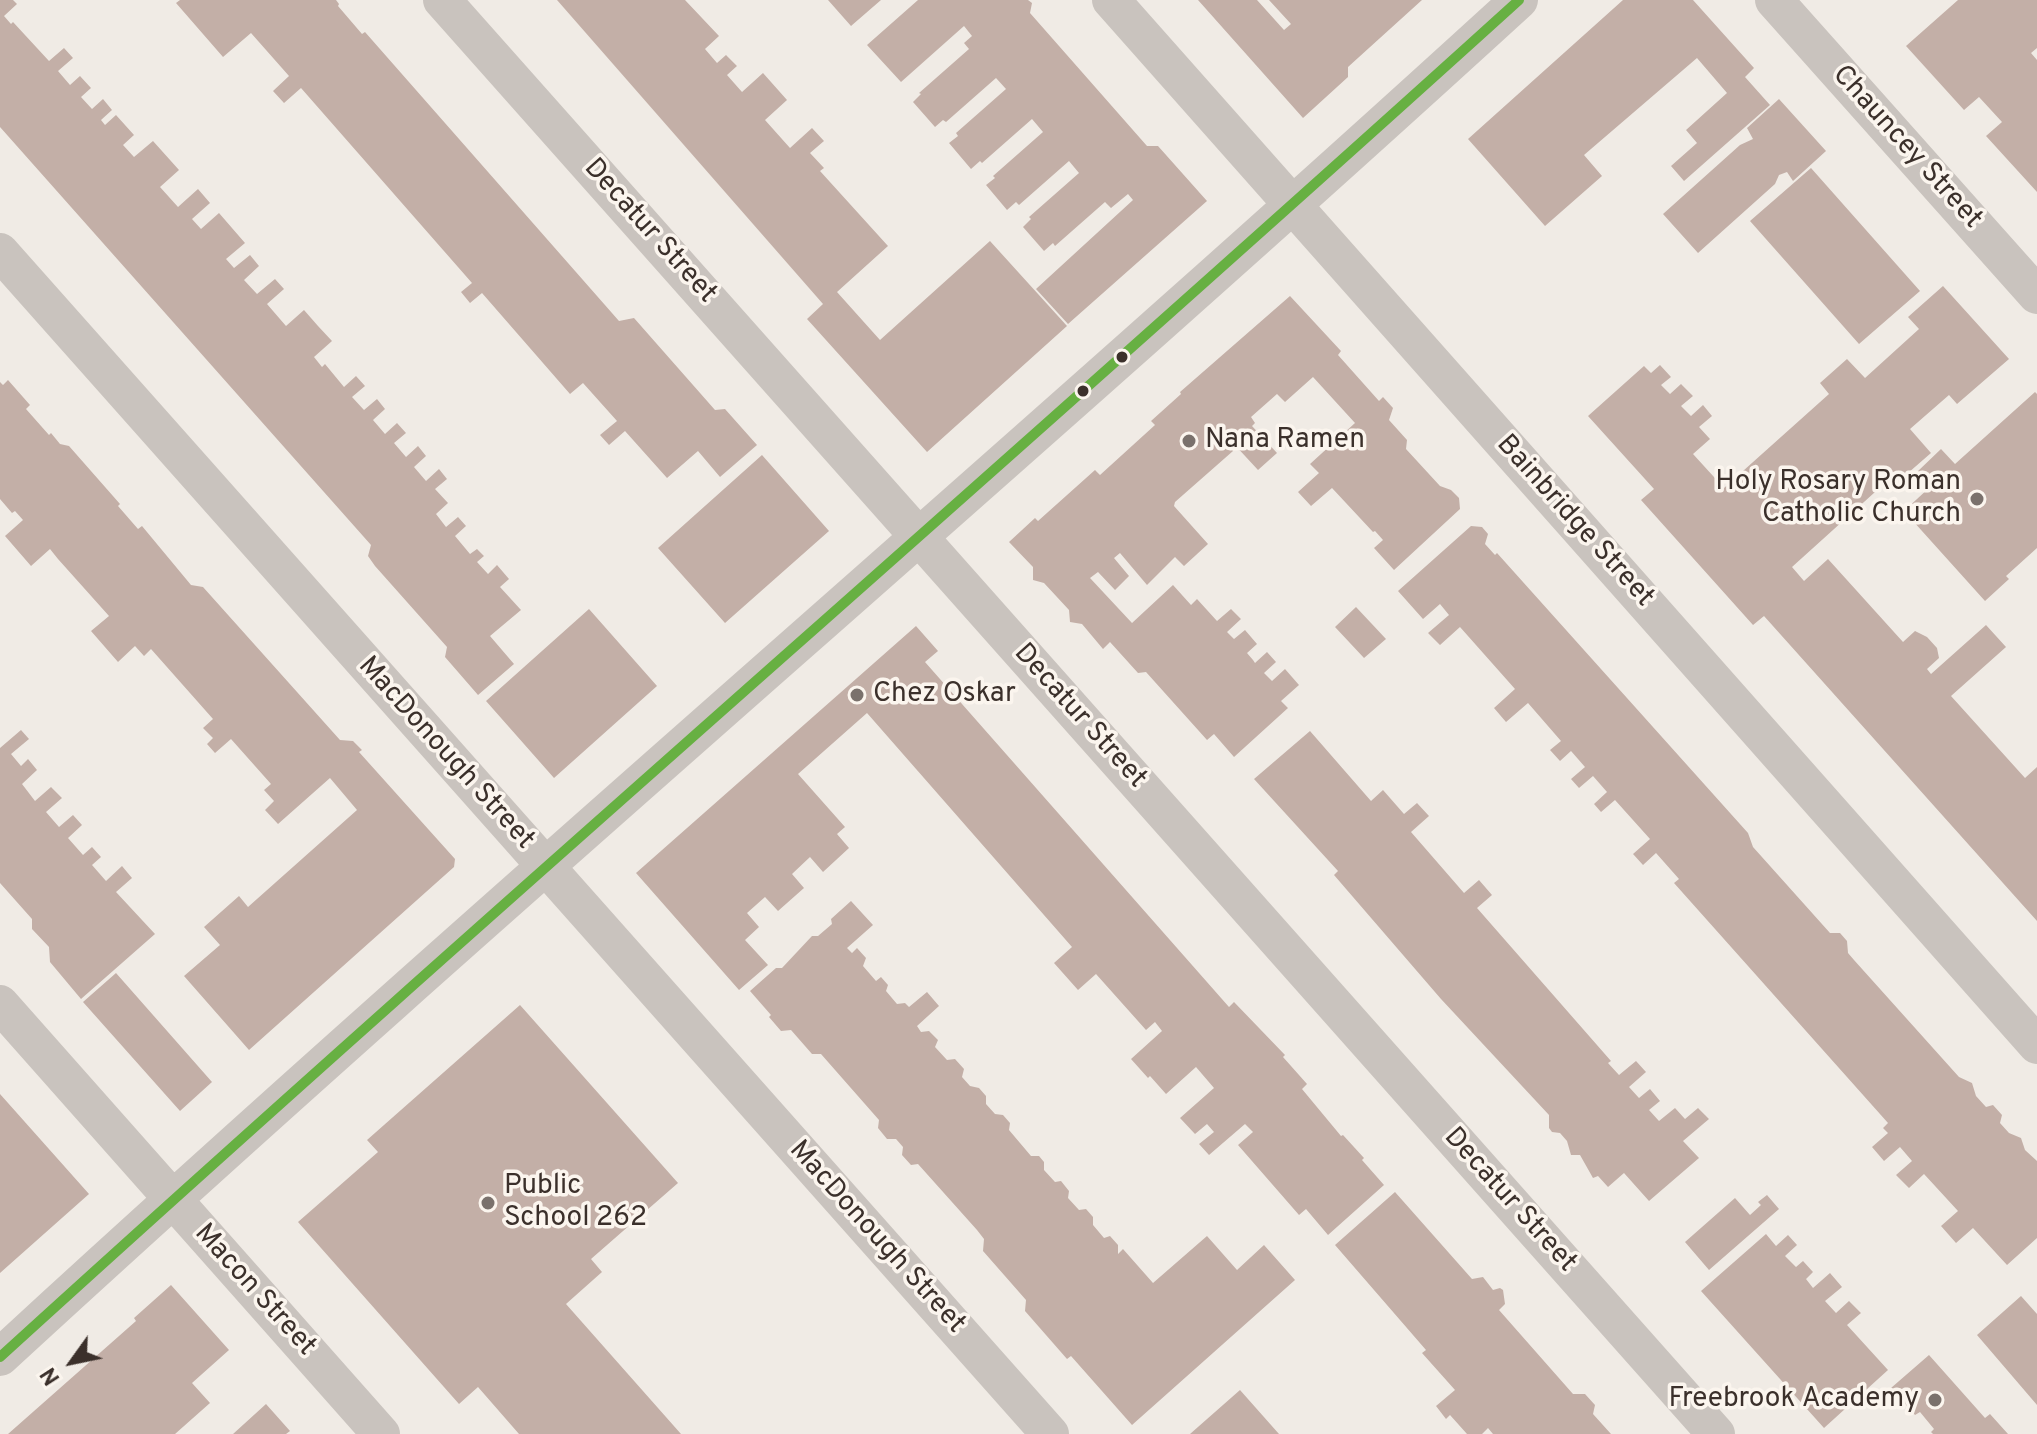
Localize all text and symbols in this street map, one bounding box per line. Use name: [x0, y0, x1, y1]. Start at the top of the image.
street label: Chauncey Street: [1824, 59, 1988, 237]
street label: Decatur Street: [575, 153, 723, 311]
unlabelled marker: [1114, 349, 1130, 365]
unlabelled marker: [1075, 383, 1091, 399]
place label: Nana Ramen: [1205, 424, 1365, 458]
street label: Bainbridge Street: [1488, 429, 1660, 615]
marker: Nana Ramen: [1180, 432, 1198, 450]
place label: Holy Rosary Roman Catholic Church: [1715, 466, 1961, 532]
marker: Holy Rosary Roman Catholic Church: [1968, 490, 1986, 508]
street label: Decatur Street: [1005, 638, 1153, 796]
street label: MacDonough Street: [350, 651, 540, 857]
place label: Chez Oskar: [873, 678, 1016, 712]
marker: Chez Oskar: [848, 686, 866, 704]
street label: Decatur Street: [1435, 1122, 1583, 1280]
street label: MacDonough Street: [781, 1135, 971, 1341]
place label: Public School 262: [504, 1170, 647, 1236]
marker: Public School 262: [479, 1194, 497, 1212]
street label: Macon Street: [186, 1218, 322, 1364]
north arrow: [32, 1322, 112, 1402]
text: N: [36, 1361, 67, 1389]
place label: Freebrook Academy: [1668, 1383, 1919, 1417]
marker: Freebrook Academy: [1926, 1391, 1944, 1409]

